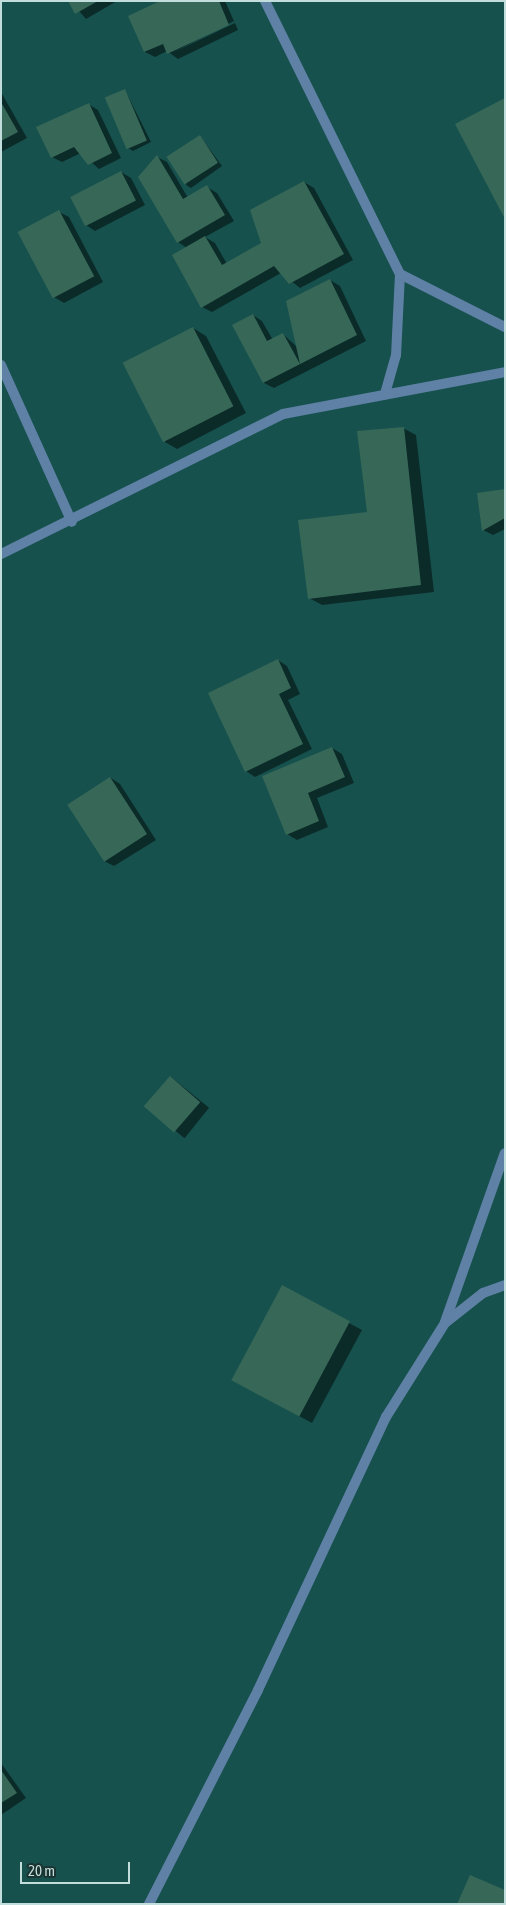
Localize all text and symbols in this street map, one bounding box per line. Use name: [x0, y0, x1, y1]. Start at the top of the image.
scale bar: [22, 1852, 132, 1884]
text: 20 m: [28, 1862, 55, 1879]

